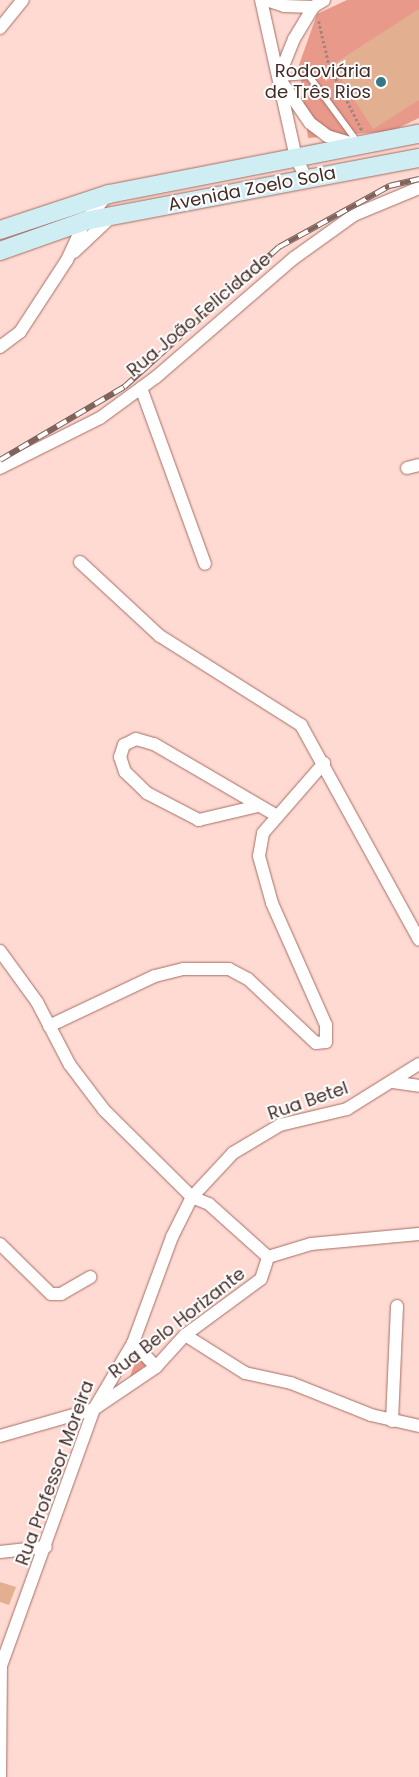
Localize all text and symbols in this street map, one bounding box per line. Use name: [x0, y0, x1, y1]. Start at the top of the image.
place label: Rodoviária de Três Rios: [265, 61, 371, 104]
marker: Rodoviária de Três Rios: [375, 76, 387, 88]
street label: Avenida Zoelo Sola: [166, 162, 338, 216]
street label: Rua João Felicidade: [123, 249, 275, 381]
street label: Rua Betel: [265, 1077, 351, 1125]
street label: Rua Belo Horizante: [105, 1263, 249, 1383]
street label: Rua Professor Moreira: [11, 1378, 99, 1568]

